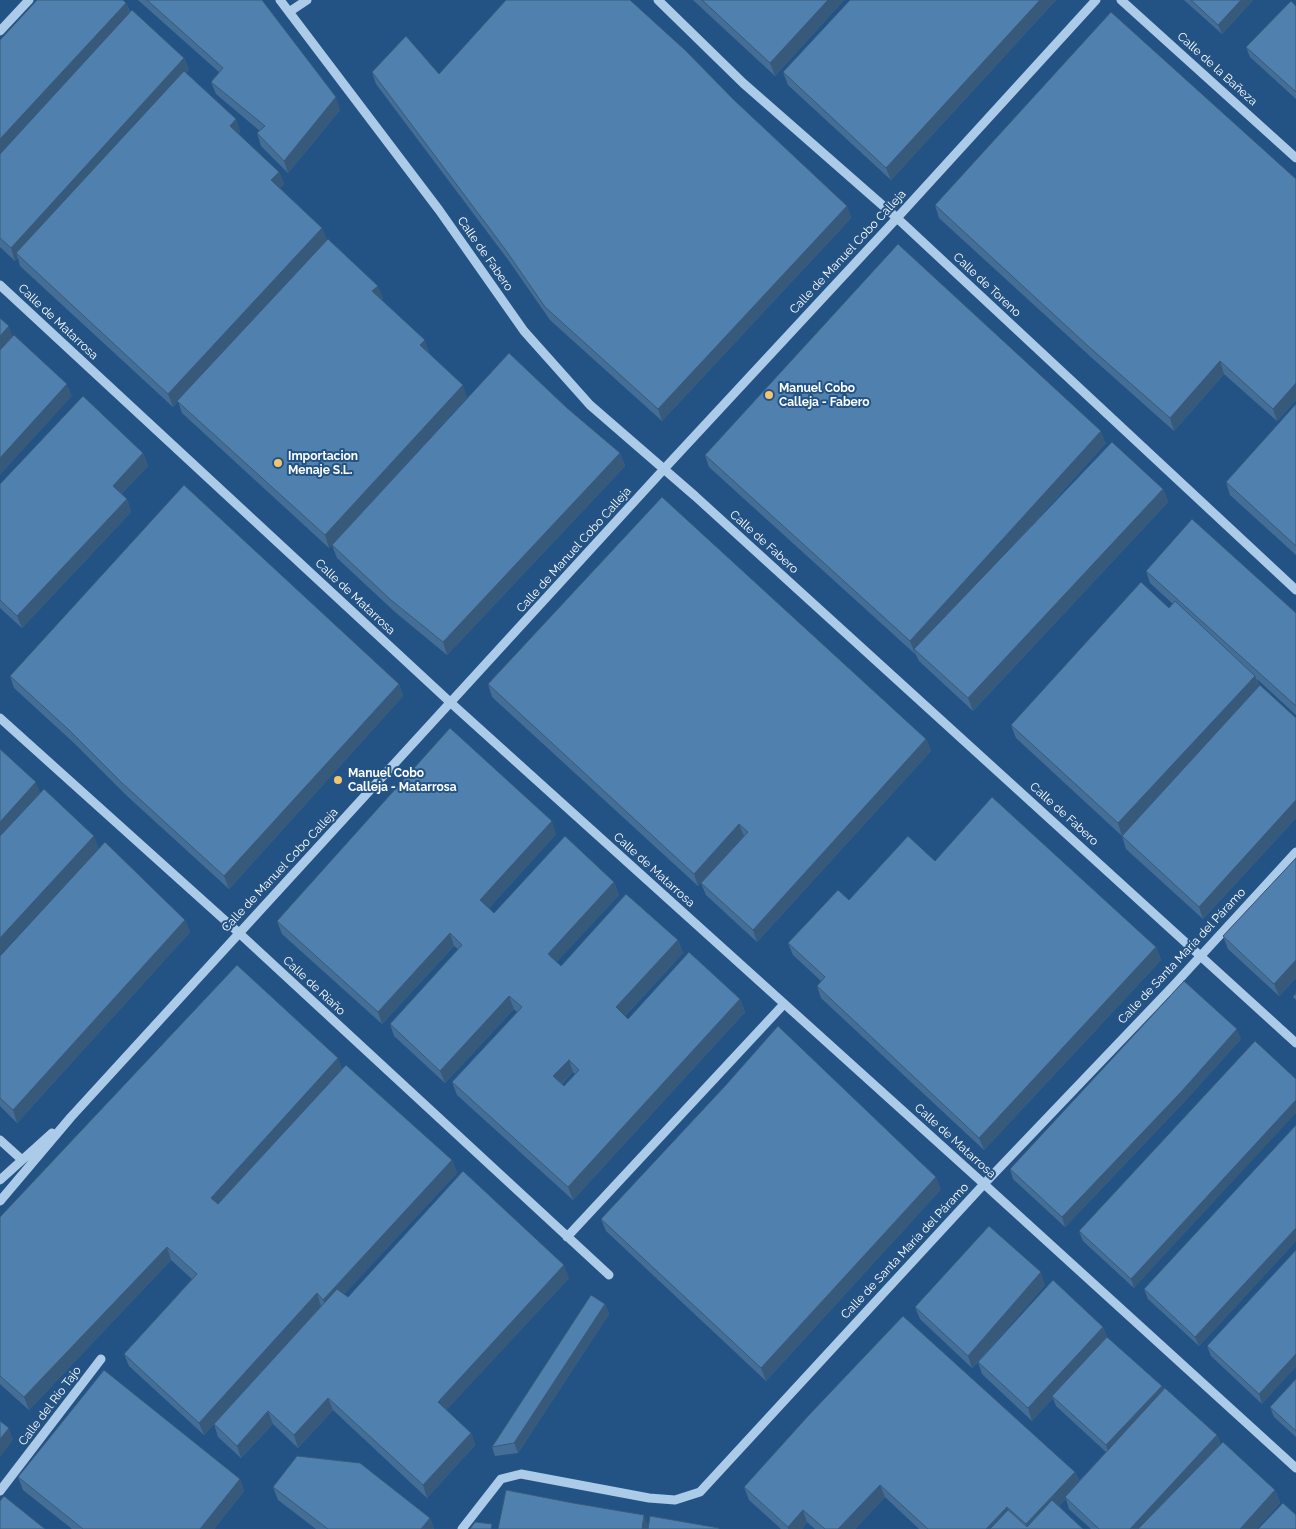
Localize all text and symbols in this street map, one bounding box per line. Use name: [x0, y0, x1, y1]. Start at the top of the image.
street label: Calle de la Bañeza: [1174, 29, 1260, 109]
street label: Calle de Manuel Cobo Calleja: [787, 187, 909, 317]
street label: Calle de Fabero: [454, 214, 516, 294]
street label: Calle de Toreno: [950, 250, 1024, 320]
street label: Calle de Matarrosa: [15, 281, 101, 363]
place label: Manuel Cobo Calleja - Fabero: [779, 381, 870, 409]
marker: Manuel Cobo Calleja - Fabero: [763, 389, 775, 401]
place label: Importacion Menaje S.L.: [288, 449, 358, 477]
marker: Importacion Menaje S.L.: [272, 457, 284, 469]
street label: Calle de Manuel Cobo Calleja: [514, 484, 634, 616]
street label: Calle de Fabero: [727, 507, 801, 577]
street label: Calle de Matarrosa: [312, 556, 398, 638]
place label: Manuel Cobo Calleja - Matarrosa: [348, 766, 457, 794]
marker: Manuel Cobo Calleja - Matarrosa: [332, 774, 344, 786]
street label: Calle de Fabero: [1027, 779, 1101, 849]
street label: Calle de Manuel Cobo Calleja: [219, 805, 341, 935]
street label: Calle de Matarrosa: [610, 830, 698, 910]
street label: Calle de Santa María del Páramo: [1115, 885, 1249, 1027]
street label: Calle de Riaño: [280, 953, 348, 1019]
street label: Calle de Matarrosa: [911, 1101, 999, 1181]
street label: Calle de Santa María del Páramo: [838, 1180, 972, 1322]
street label: Calle del Río Tajo: [16, 1364, 84, 1448]

